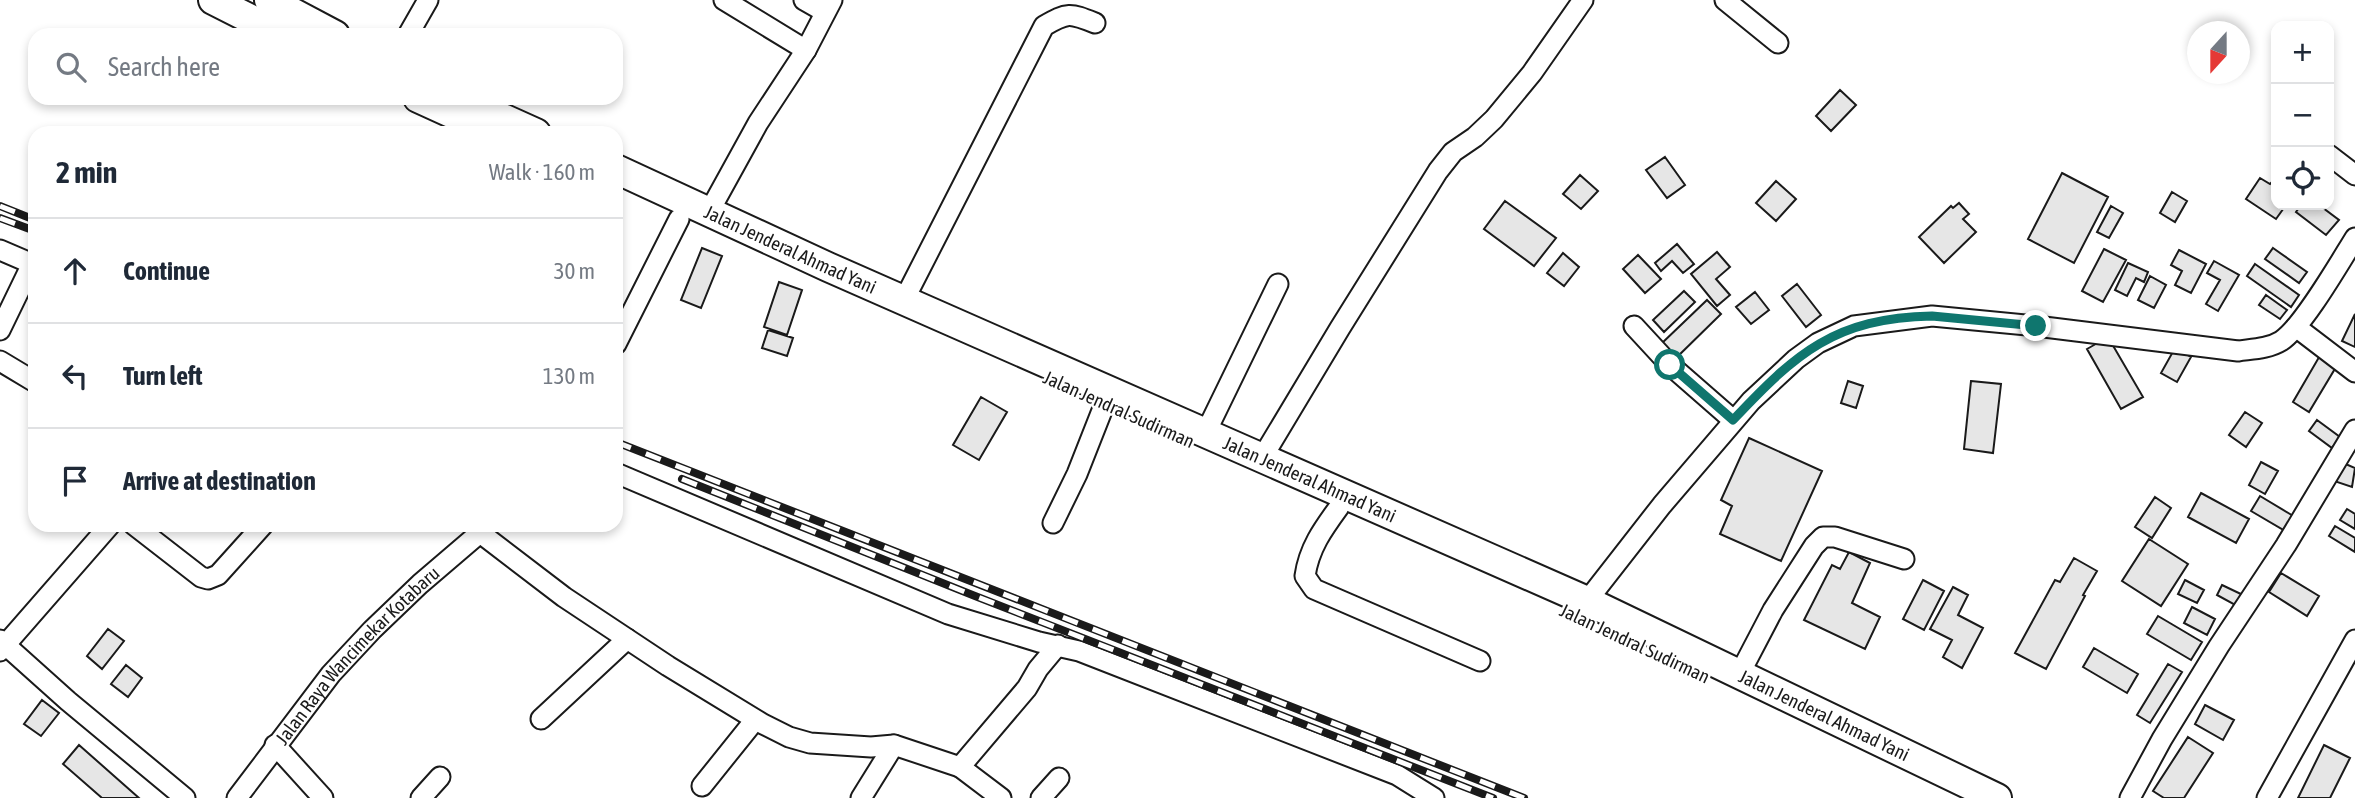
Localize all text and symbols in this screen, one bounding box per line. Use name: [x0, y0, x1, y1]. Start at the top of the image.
north arrow: [2187, 21, 2250, 84]
map controls: [2271, 21, 2334, 210]
button: +: [2271, 21, 2334, 84]
search box: [28, 28, 623, 105]
icon: search: [52, 48, 90, 86]
text: Search here: [108, 52, 220, 82]
button: −: [2271, 84, 2334, 147]
button: locate: [2271, 147, 2334, 210]
text: 2 min: [56, 155, 117, 189]
text: Walk · 160 m: [489, 159, 595, 185]
street label: Jalan Jenderal Ahmad Yani: [701, 200, 880, 298]
icon: ahead: [56, 252, 94, 290]
text: Continue: [123, 256, 210, 286]
text: 30 m: [554, 258, 595, 284]
route end: [2020, 310, 2051, 341]
route start: [1654, 349, 1685, 380]
icon: left: [56, 357, 94, 395]
text: Turn left: [123, 361, 203, 391]
text: 130 m: [543, 363, 595, 389]
street label: Jalan Jendral Sudirman: [1040, 366, 1198, 452]
street label: Jalan Jenderal Ahmad Yani: [1220, 431, 1400, 527]
icon: arrive: [56, 462, 94, 500]
text: Arrive at destination: [123, 466, 316, 496]
street label: Jalan Raya Wancimekar Kotabaru: [271, 562, 443, 749]
street label: Jalan Jendral Sudirman: [1556, 599, 1714, 687]
street label: Jalan Jenderal Ahmad Yani: [1735, 665, 1913, 765]

